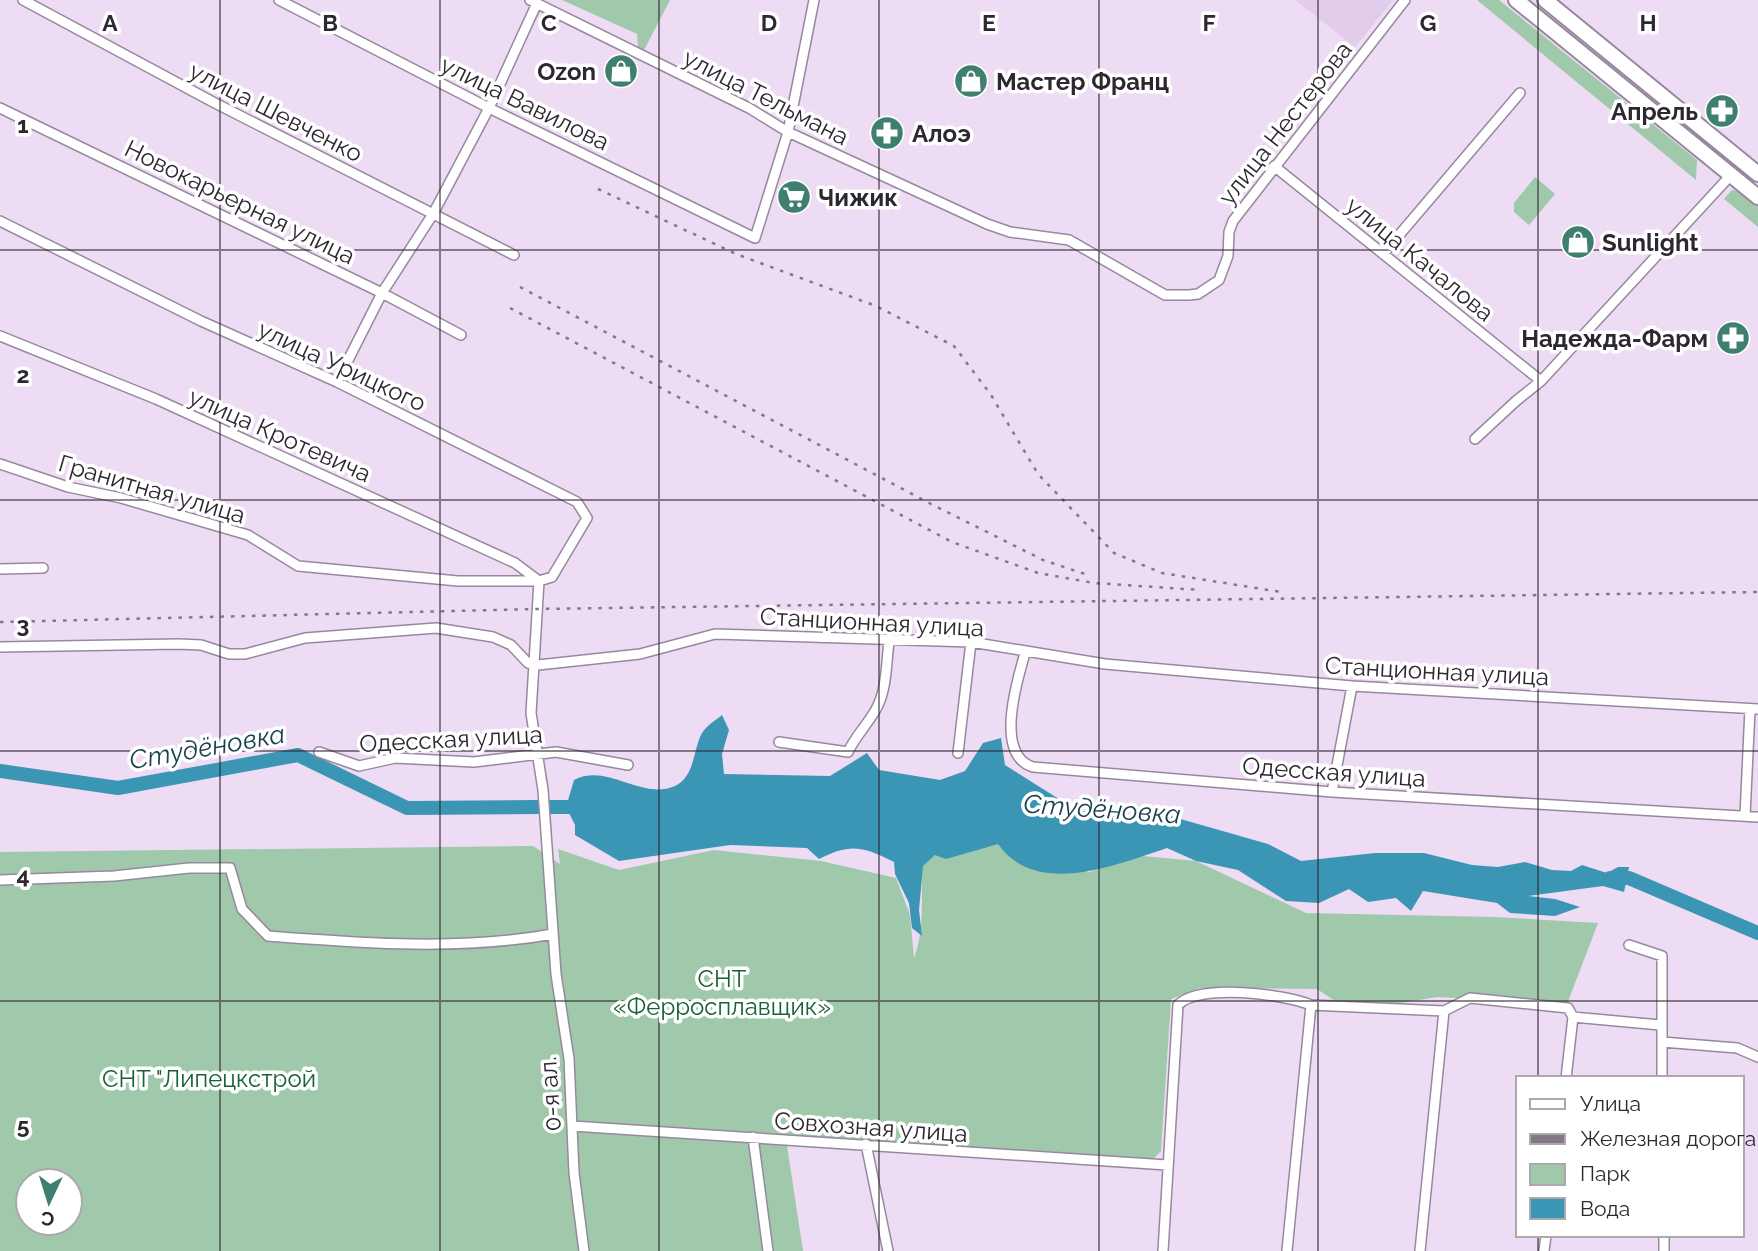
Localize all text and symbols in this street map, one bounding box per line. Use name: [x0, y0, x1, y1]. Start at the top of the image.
text: A: [102, 9, 118, 36]
text: B: [322, 9, 338, 36]
text: C: [541, 9, 557, 36]
text: D: [761, 9, 777, 36]
text: E: [982, 9, 996, 36]
text: F: [1202, 9, 1216, 36]
text: G: [1420, 9, 1436, 36]
text: H: [1639, 9, 1657, 36]
street label: улица Нестерова: [1212, 36, 1358, 210]
street label: улица Тельмана: [678, 43, 854, 151]
street label: улица Вавилова: [436, 50, 614, 156]
shop icon: Ozon: [602, 52, 640, 90]
street label: улица Шевченко: [185, 56, 367, 168]
place label: Ozon: [537, 57, 596, 86]
shop icon: Мастер Франц: [952, 62, 990, 100]
place label: Мастер Франц: [996, 67, 1169, 96]
pharmacy icon: Апрель: [1703, 92, 1741, 130]
place label: Апрель: [1611, 97, 1698, 126]
text: 1: [17, 111, 29, 138]
pharmacy icon: Алоэ: [868, 114, 906, 152]
place label: Алоэ: [912, 119, 971, 148]
street label: Новокарьерная улица: [120, 134, 360, 270]
supermarket icon: Чижик: [775, 178, 813, 216]
place label: Чижик: [818, 183, 898, 212]
street label: улица Качалова: [1340, 191, 1500, 327]
shop icon: Sunlight: [1559, 223, 1597, 261]
place label: Sunlight: [1602, 228, 1699, 257]
street label: улица Урицкого: [253, 314, 431, 418]
pharmacy icon: Надежда-Фарм: [1714, 319, 1752, 357]
place label: Надежда-Фарм: [1521, 324, 1708, 353]
text: 2: [17, 361, 29, 388]
street label: улица Кротевича: [184, 382, 376, 488]
street label: Гранитная улица: [55, 448, 249, 530]
street label: Станционная улица: [759, 602, 985, 642]
text: 3: [17, 611, 29, 638]
street label: Станционная улица: [1324, 651, 1550, 691]
water label: Студёновка: [127, 719, 287, 775]
street label: Одесская улица: [359, 720, 543, 758]
street label: Одесская улица: [1241, 751, 1427, 793]
water label: Студёновка: [1022, 789, 1182, 829]
text: 4: [16, 862, 30, 889]
park label: СНТ «Ферросплавщик»: [613, 964, 831, 1021]
street label: 0-я ал.: [533, 1056, 567, 1132]
park label: СНТ "Липецкстрой: [102, 1064, 316, 1093]
legend: [1516, 1076, 1744, 1237]
text: Улица: [1580, 1091, 1641, 1116]
street label: Совхозная улица: [773, 1106, 969, 1148]
text: 5: [17, 1112, 30, 1139]
text: Железная дорога: [1580, 1126, 1756, 1151]
text: Парк: [1580, 1161, 1630, 1186]
north arrow: [14, 1167, 84, 1237]
text: Вода: [1580, 1196, 1630, 1221]
text: С: [41, 1208, 55, 1230]

